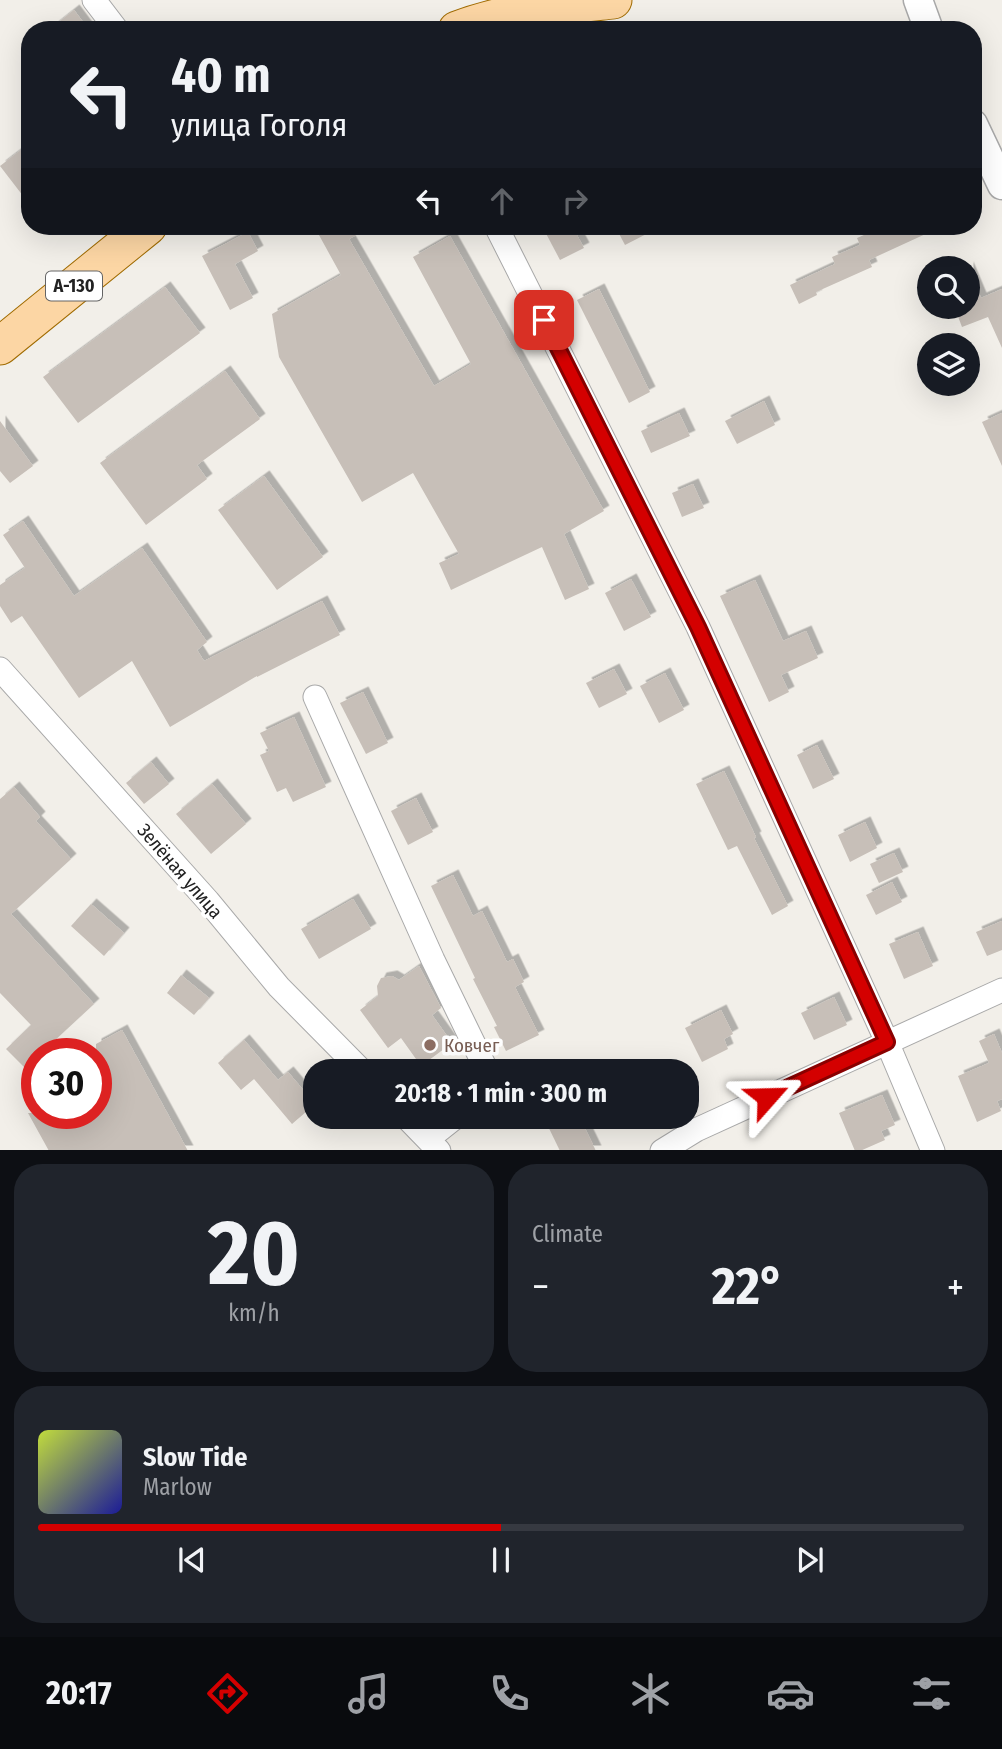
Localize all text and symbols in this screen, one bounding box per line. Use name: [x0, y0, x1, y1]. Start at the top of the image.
text: 40 m: [171, 46, 271, 105]
icon: left: [56, 49, 147, 140]
text: улица Гоголя: [171, 106, 347, 144]
icon: left: [410, 182, 448, 220]
icon: ahead: [483, 182, 521, 220]
icon: right: [556, 182, 594, 220]
map controls: [917, 256, 980, 396]
button: search: [917, 256, 980, 319]
road number: А-130: [46, 272, 102, 300]
pin: [514, 290, 574, 350]
icon: arrive: [525, 301, 563, 339]
button: layers: [917, 333, 980, 396]
street label: Зелёная улица: [133, 819, 227, 923]
place label: Ковчег: [444, 1034, 500, 1057]
marker: Ковчег: [422, 1037, 438, 1053]
speed limit sign: 30: [21, 1038, 112, 1129]
position arrow: [730, 1060, 804, 1134]
text: 20:18 · 1 min · 300 m: [395, 1078, 607, 1109]
text: 20: [208, 1199, 300, 1308]
text: Climate: [532, 1220, 603, 1248]
text: 22°: [712, 1255, 784, 1318]
text: −: [532, 1264, 549, 1310]
text: +: [947, 1264, 964, 1310]
text: km/h: [228, 1299, 280, 1327]
text: Slow Tide: [143, 1442, 247, 1473]
text: Marlow: [143, 1473, 212, 1501]
icon: previous: [173, 1541, 211, 1579]
icon: pause: [482, 1541, 520, 1579]
icon: next: [791, 1541, 829, 1579]
icon: directions: [203, 1669, 252, 1718]
icon: music: [344, 1669, 393, 1718]
icon: phone: [485, 1669, 534, 1718]
icon: climate: [626, 1669, 675, 1718]
icon: car: [766, 1669, 815, 1718]
icon: filters: [907, 1669, 956, 1718]
text: 20:17: [46, 1674, 112, 1712]

